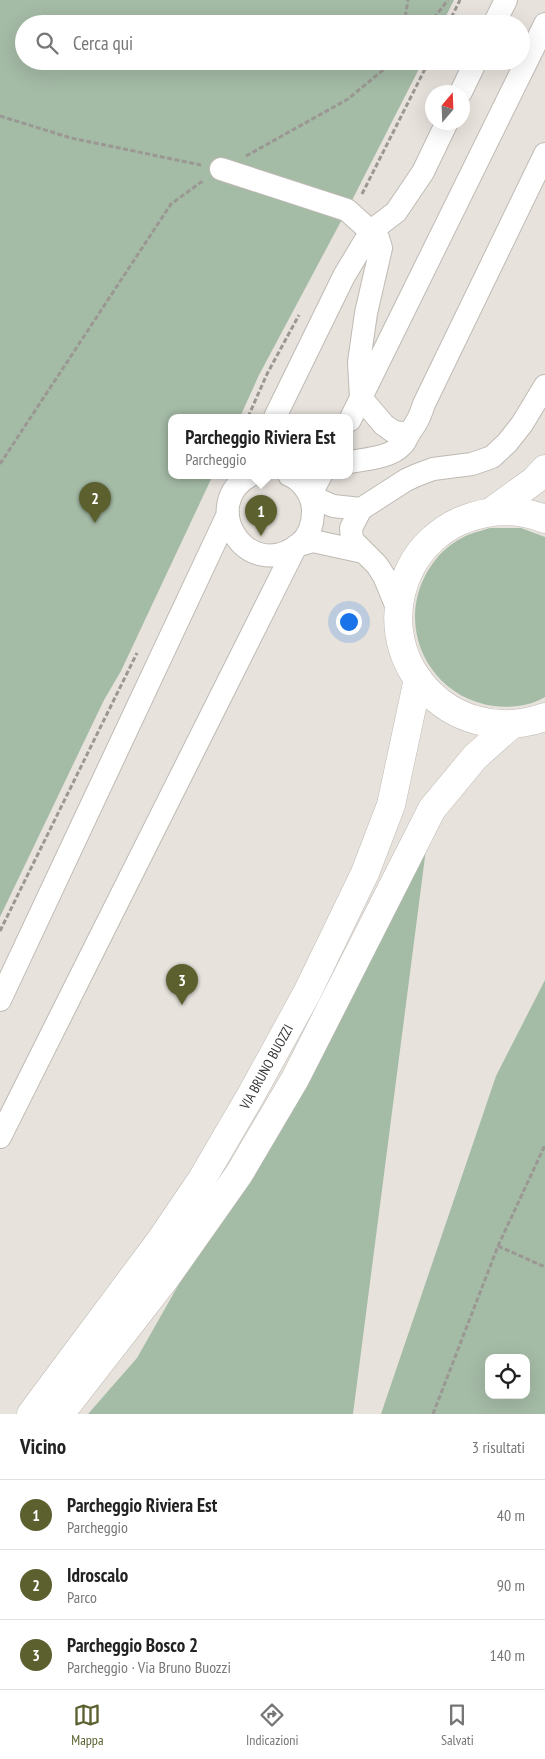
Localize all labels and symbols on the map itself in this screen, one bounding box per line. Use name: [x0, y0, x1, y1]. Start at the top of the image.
north arrow: [425, 85, 470, 130]
pin: 2: [79, 482, 111, 523]
pin: 1: [245, 495, 277, 536]
your location: [336, 609, 362, 635]
pin: 3: [166, 964, 198, 1005]
street label: VIA BRUNO BUOZZI: [235, 1021, 297, 1113]

